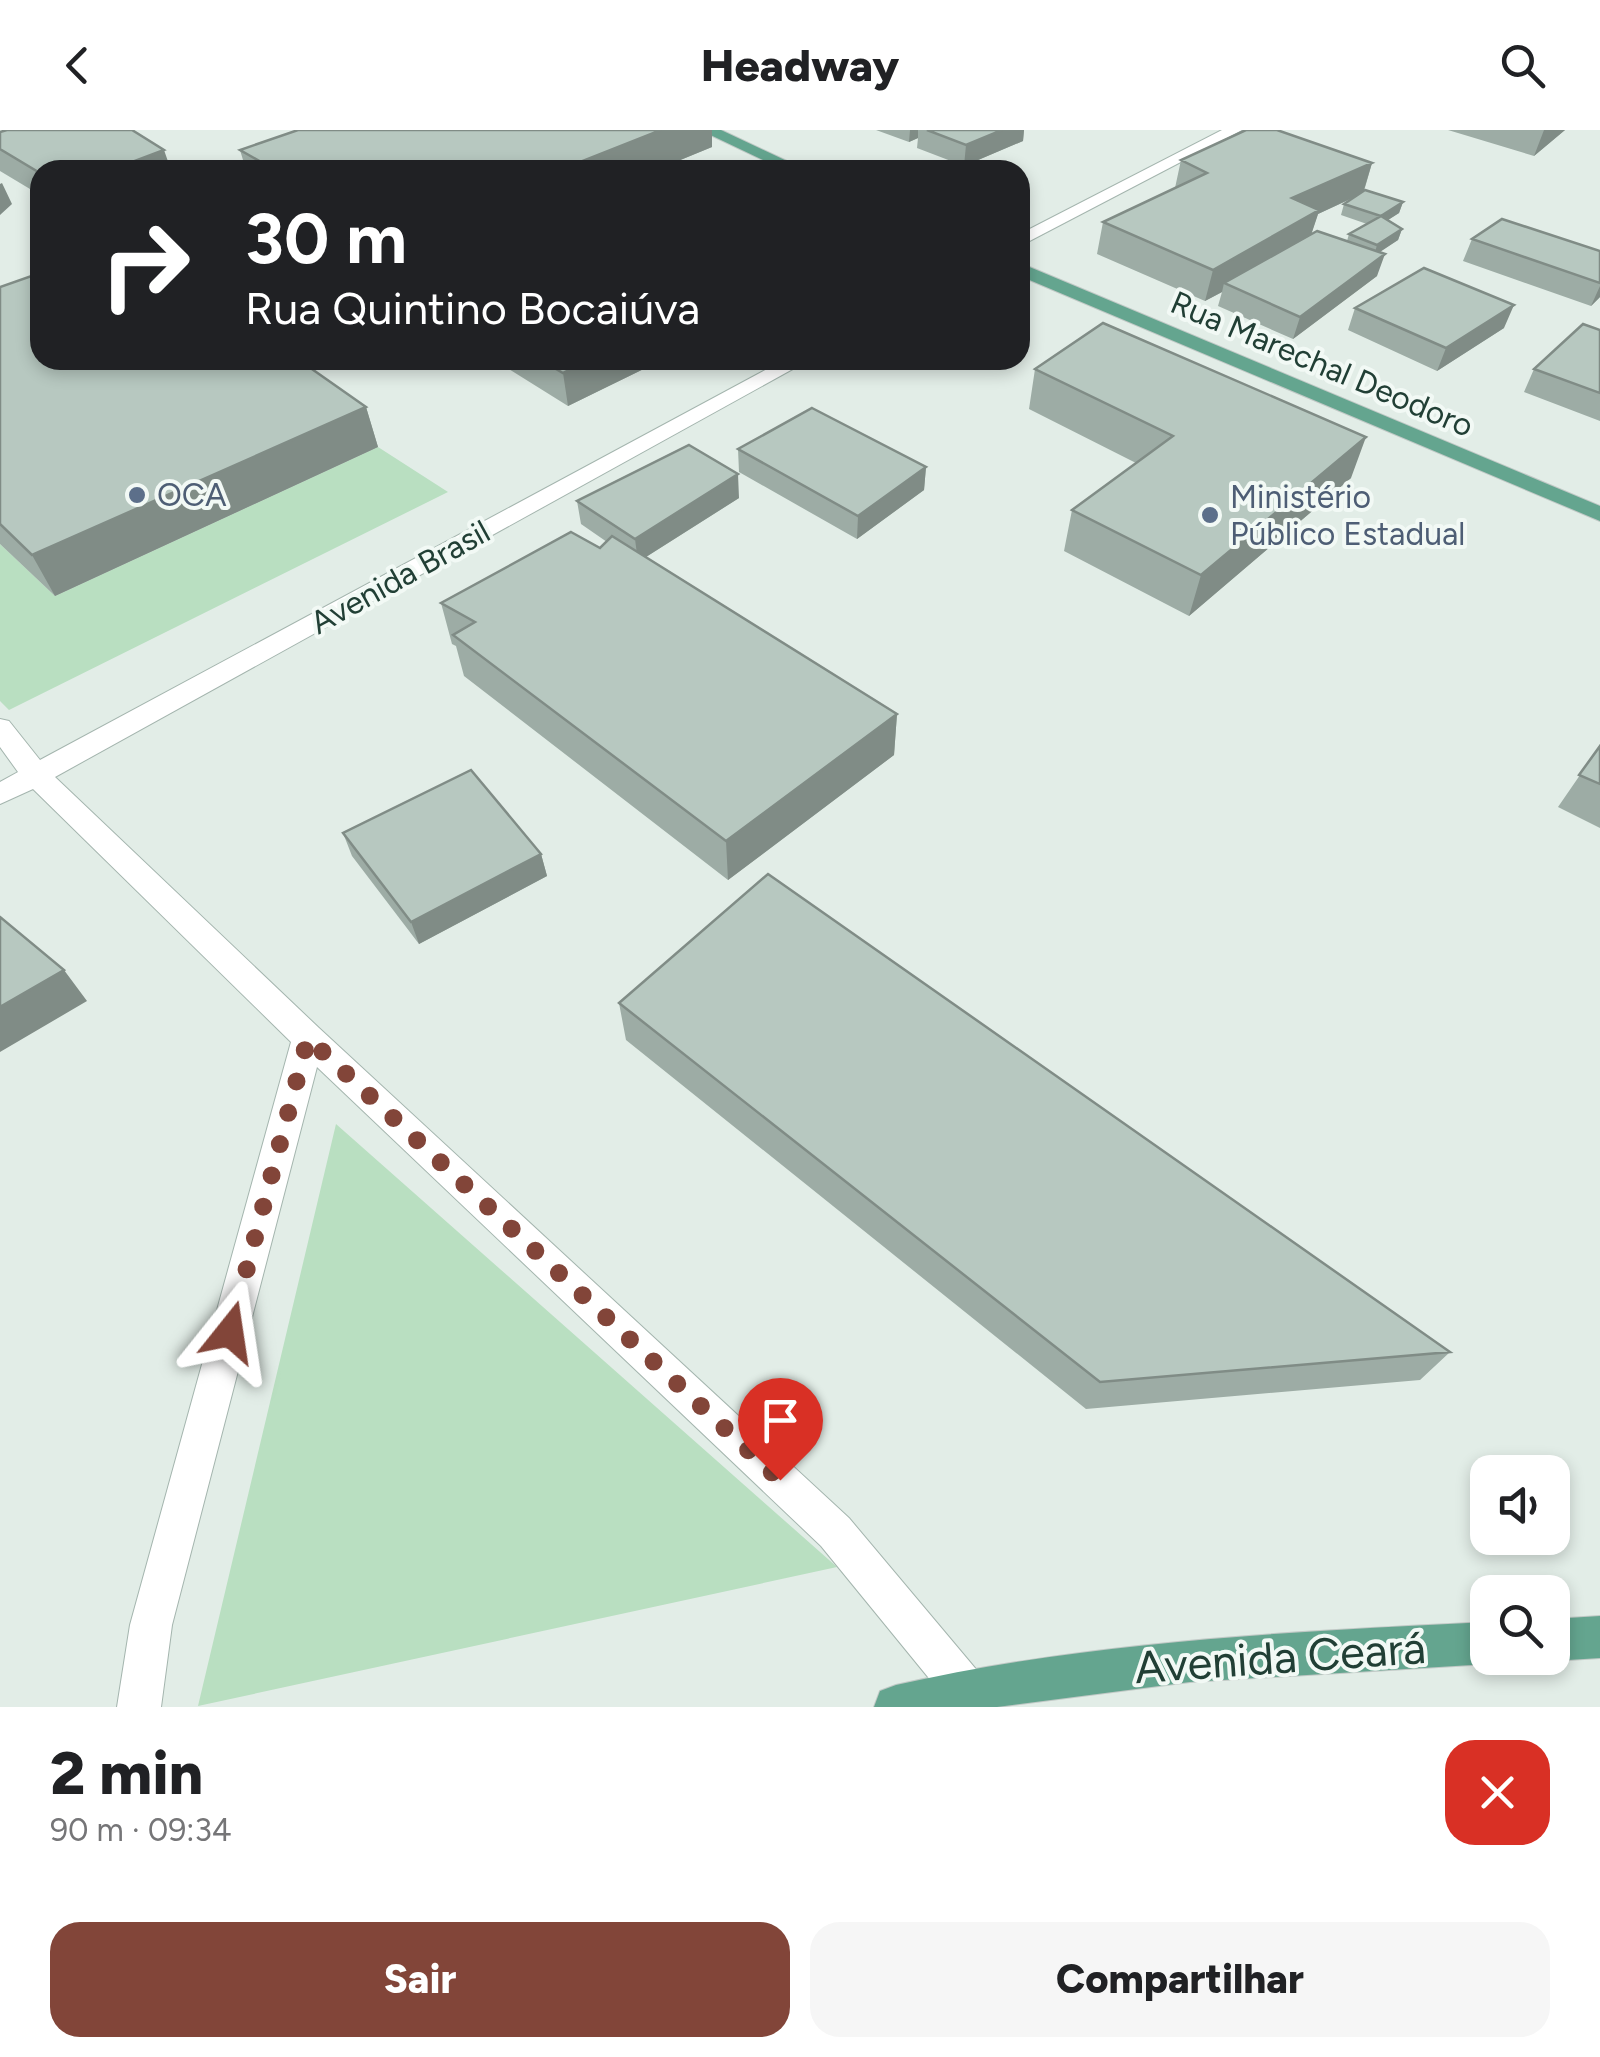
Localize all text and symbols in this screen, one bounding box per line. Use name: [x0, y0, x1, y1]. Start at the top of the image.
icon: back: [50, 38, 105, 93]
text: Headway: [701, 38, 899, 92]
icon: search: [1495, 38, 1550, 93]
text: 30 m: [245, 196, 407, 281]
icon: right: [80, 200, 210, 330]
text: Rua Quintino Bocaiúva: [245, 281, 700, 335]
street label: Rua Marechal Deodoro: [1165, 283, 1479, 445]
place label: OCA: [157, 476, 227, 514]
place label: Ministério Público Estadual: [1230, 478, 1465, 553]
marker: OCA: [126, 484, 148, 506]
marker: Ministério Público Estadual: [1199, 504, 1221, 526]
street label: Avenida Brasil: [304, 512, 496, 642]
position arrow: [178, 1280, 282, 1384]
pin: [738, 1378, 823, 1481]
icon: arrive: [753, 1393, 808, 1448]
map controls: [1470, 1455, 1570, 1675]
button: sound: [1470, 1455, 1570, 1555]
button: search: [1470, 1575, 1570, 1675]
street label: Avenida Ceará: [1133, 1620, 1427, 1694]
text: 2 min: [50, 1737, 203, 1809]
button: close: [1445, 1740, 1550, 1845]
text: 90 m · 09:34: [50, 1811, 232, 1849]
button: Sair: [50, 1922, 790, 2037]
button: Compartilhar: [810, 1922, 1550, 2037]

